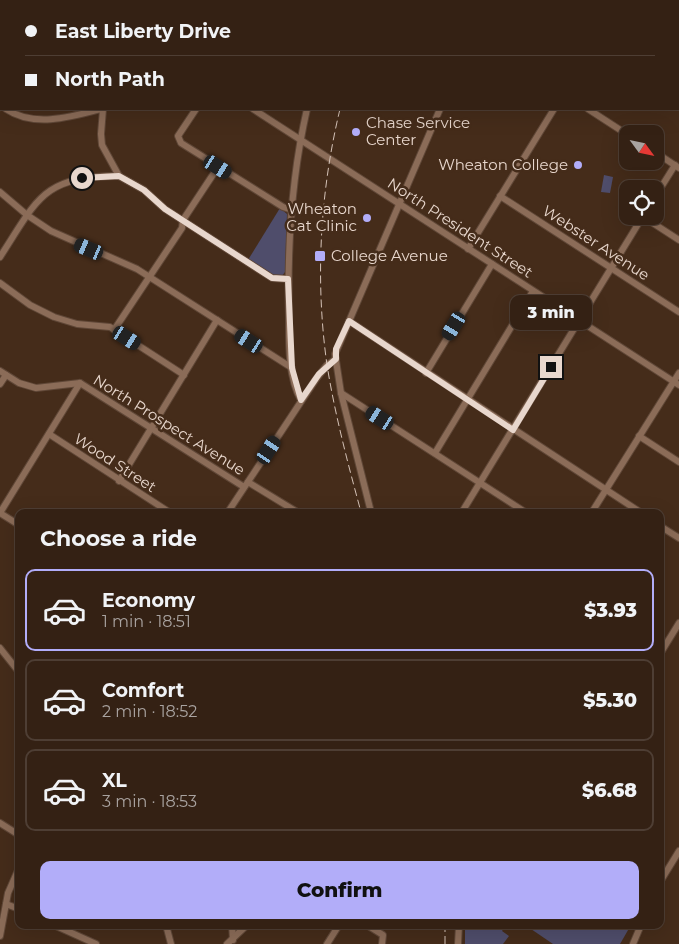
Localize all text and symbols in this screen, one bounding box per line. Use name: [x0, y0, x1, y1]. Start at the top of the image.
text: East Liberty Drive: [55, 20, 231, 43]
text: North Path: [55, 68, 165, 91]
place label: Chase Service Center: [366, 113, 470, 149]
north arrow: [619, 125, 664, 170]
map controls: [619, 125, 664, 225]
marker: Chase Service Center: [350, 126, 362, 138]
car: [201, 153, 234, 181]
place label: Wheaton College: [438, 155, 568, 174]
marker: Wheaton College: [572, 159, 584, 171]
route start: [71, 167, 93, 189]
street label: North President Street: [384, 173, 536, 282]
button: locate: [619, 180, 664, 225]
place label: Wheaton Cat Clinic: [286, 199, 357, 235]
street label: Webster Avenue: [539, 201, 653, 284]
marker: Wheaton Cat Clinic: [361, 212, 373, 224]
car: [72, 236, 105, 262]
place label: College Avenue: [331, 246, 448, 265]
marker: College Avenue: [313, 249, 327, 263]
callout: 3 min: [510, 294, 592, 330]
text: 3 min: [527, 303, 575, 322]
car: [439, 309, 468, 343]
car: [110, 324, 143, 352]
car: [232, 327, 265, 355]
route end: [540, 356, 562, 378]
street label: North Prospect Avenue: [90, 370, 249, 479]
car: [363, 404, 396, 432]
street label: Wood Street: [71, 429, 160, 496]
car: [254, 433, 283, 467]
text: Choose a ride: [40, 525, 197, 552]
icon: car: [42, 588, 87, 633]
text: Economy: [102, 589, 195, 612]
text: $3.93: [584, 599, 637, 622]
text: 1 min · 18:51: [102, 612, 191, 631]
icon: car: [42, 678, 87, 723]
text: Comfort: [102, 679, 184, 702]
text: $5.30: [583, 689, 637, 712]
text: 2 min · 18:52: [102, 702, 197, 721]
icon: car: [42, 768, 87, 813]
text: XL: [102, 769, 127, 792]
text: $6.68: [582, 779, 637, 802]
text: 3 min · 18:53: [102, 792, 197, 811]
button: Confirm: [40, 861, 639, 919]

